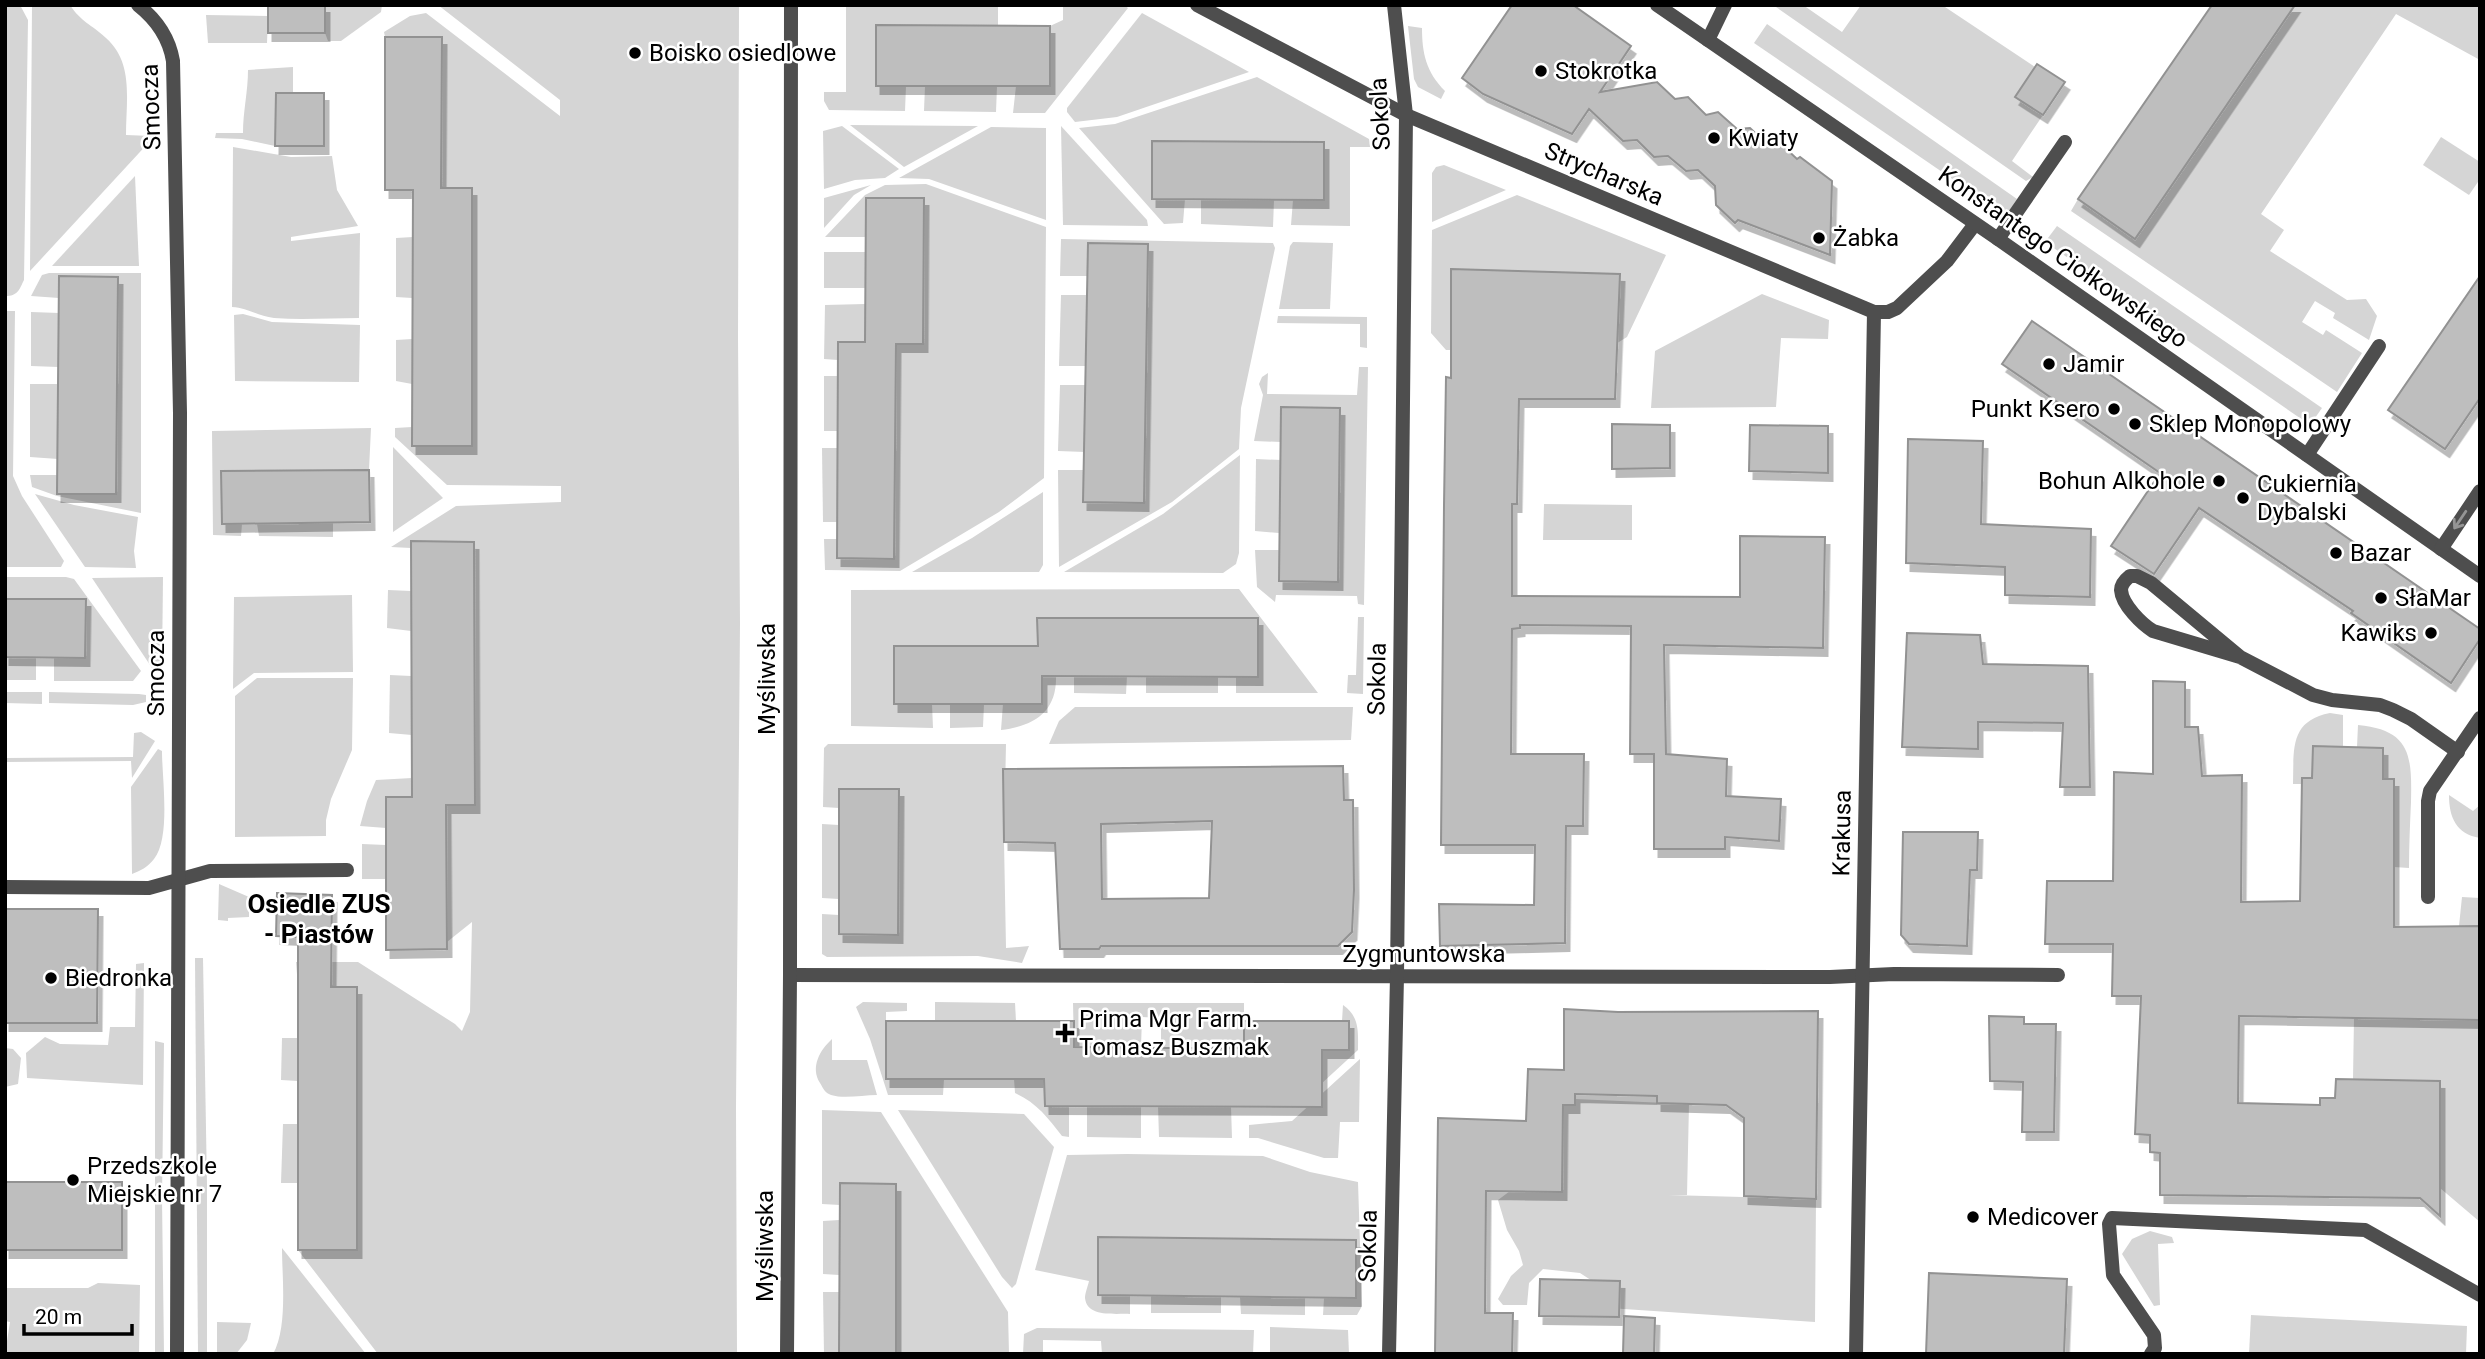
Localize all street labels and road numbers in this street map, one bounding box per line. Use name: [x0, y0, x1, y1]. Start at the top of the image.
street label: Smocza: [135, 63, 167, 151]
street label: Sokola: [1364, 77, 1396, 151]
street label: Strycharska: [1540, 136, 1668, 212]
street label: Konstantego Ciołkowskiego: [1933, 160, 2193, 354]
street label: Myśliwska: [753, 623, 781, 735]
street label: Smocza: [142, 630, 170, 716]
street label: Sokola: [1362, 642, 1392, 716]
street label: Krakusa: [1827, 789, 1857, 877]
street label: Zygmuntowska: [1342, 940, 1506, 968]
street label: Myśliwska: [751, 1190, 779, 1302]
street label: Sokola: [1353, 1209, 1383, 1283]

